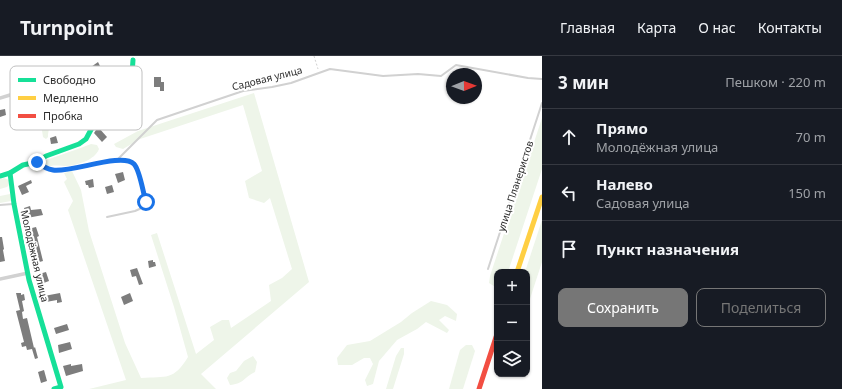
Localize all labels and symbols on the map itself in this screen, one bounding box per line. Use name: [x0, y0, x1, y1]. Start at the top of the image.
street label: Садовая улица: [230, 63, 304, 93]
legend: [10, 66, 142, 130]
north arrow: [446, 68, 482, 104]
text: Свободно: [43, 72, 96, 87]
text: Медленно: [43, 90, 98, 105]
text: Пробка: [43, 108, 83, 123]
street label: улица Планеристов: [494, 138, 536, 233]
route end: [28, 153, 46, 171]
route start: [137, 193, 155, 211]
street label: Молодёжная улица: [18, 209, 52, 303]

